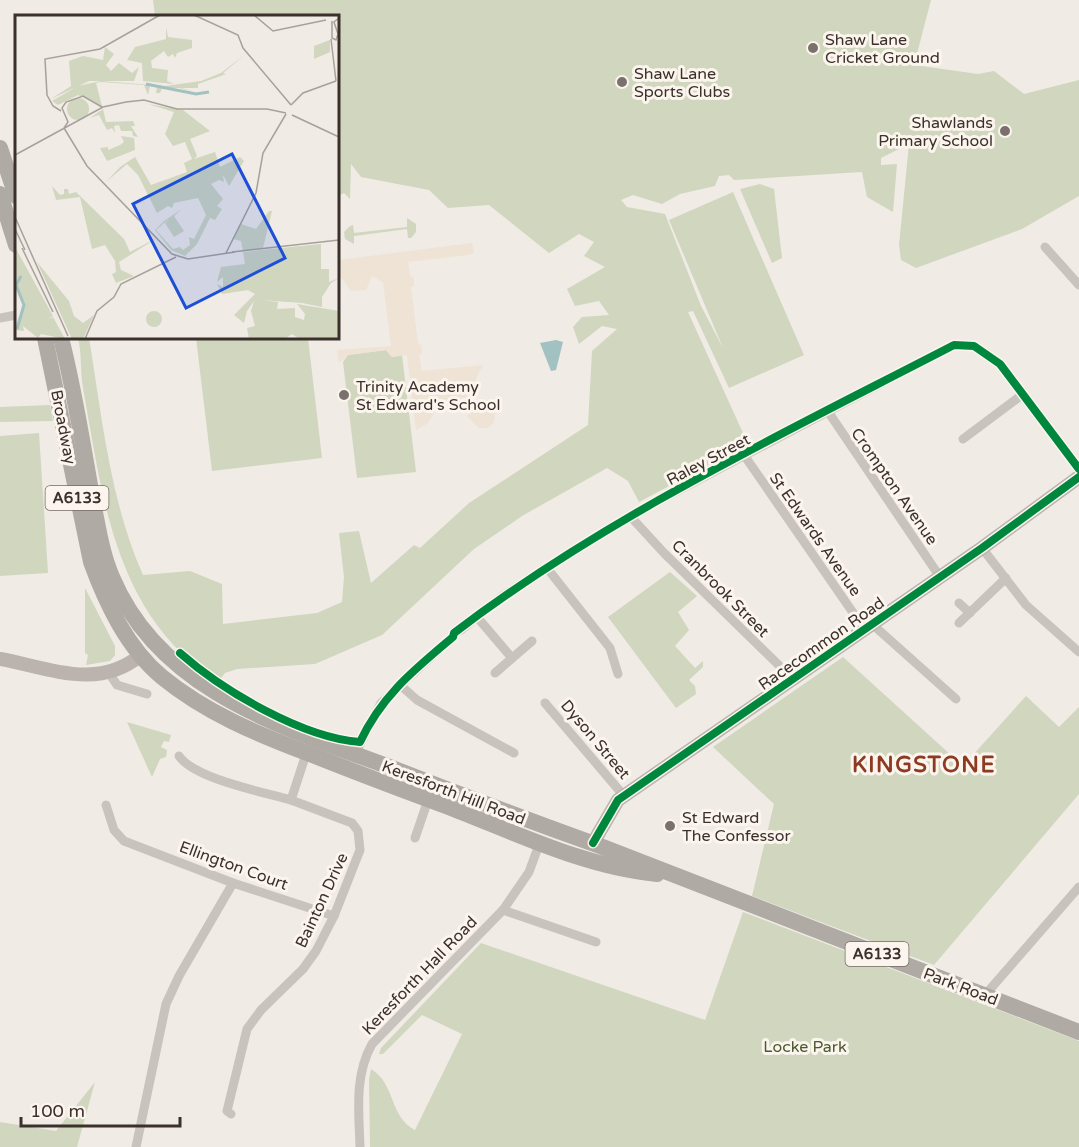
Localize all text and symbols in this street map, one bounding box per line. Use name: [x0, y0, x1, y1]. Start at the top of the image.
inset map: [15, 15, 339, 339]
place label: Shaw Lane Cricket Ground: [825, 30, 940, 68]
marker: Shaw Lane Cricket Ground: [806, 41, 820, 55]
place label: Shaw Lane Sports Clubs: [634, 64, 730, 102]
marker: Shaw Lane Sports Clubs: [615, 75, 629, 89]
place label: Shawlands Primary School: [878, 113, 993, 151]
marker: Shawlands Primary School: [998, 124, 1012, 138]
place label: Trinity Academy St Edward's School: [356, 377, 500, 415]
street label: Broadway: [46, 388, 80, 467]
marker: Trinity Academy St Edward's School: [337, 388, 351, 402]
street label: Crompton Avenue: [846, 424, 942, 549]
street label: Raley Street: [663, 429, 754, 490]
street label: St Edwards Avenue: [765, 469, 865, 600]
road number: A6133: [46, 486, 109, 510]
street label: Cranbrook Street: [667, 536, 773, 642]
street label: Racecommon Road: [755, 593, 888, 695]
street label: Dyson Street: [556, 696, 634, 783]
district label: KINGSTONE: [852, 752, 996, 778]
street label: Keresforth Hill Road: [379, 756, 528, 830]
place label: St Edward The Confessor: [682, 808, 792, 846]
marker: St Edward The Confessor: [663, 819, 677, 833]
street label: Ellington Court: [177, 837, 291, 895]
street label: Bainton Drive: [291, 850, 353, 951]
street label: Keresforth Hall Road: [358, 912, 482, 1039]
road number: A6133: [846, 942, 908, 966]
street label: Park Road: [920, 964, 1001, 1010]
park label: Locke Park: [763, 1037, 847, 1057]
scale bar: [21, 1090, 180, 1128]
text: 100 m: [30, 1100, 85, 1122]

